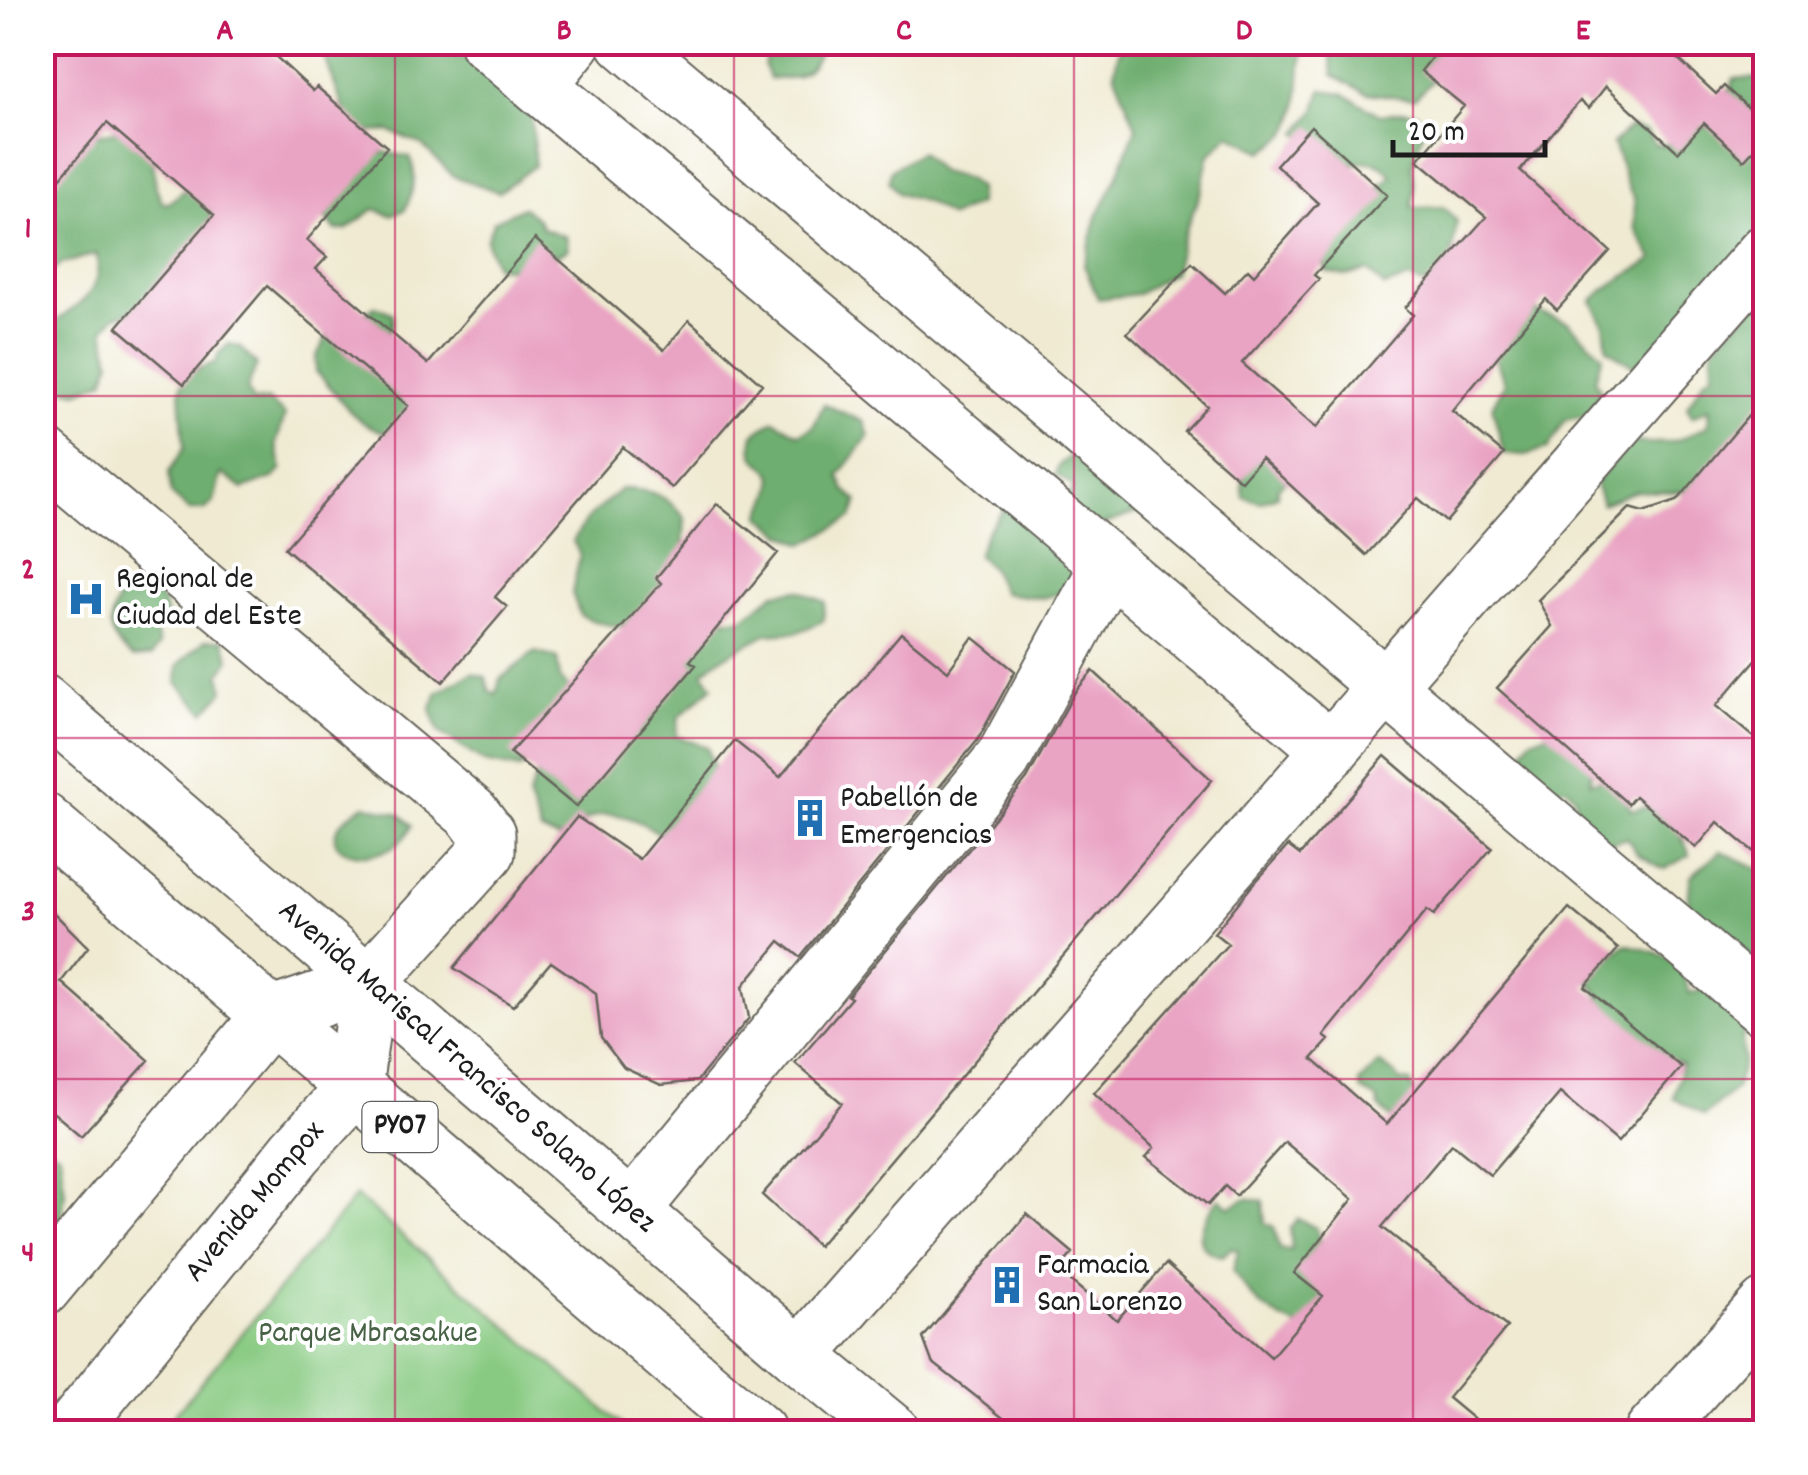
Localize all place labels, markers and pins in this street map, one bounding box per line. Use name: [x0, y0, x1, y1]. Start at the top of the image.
place label: Regional de Ciudad del Este: [116, 558, 302, 641]
hospital icon: Regional de Ciudad del Este: [65, 578, 107, 620]
place label: Pabellón de Emergencias: [840, 777, 993, 860]
building icon: Pabellón de Emergencias: [789, 797, 831, 839]
place label: Farmacia San Lorenzo: [1037, 1244, 1183, 1327]
building icon: Farmacia San Lorenzo: [986, 1264, 1028, 1306]

